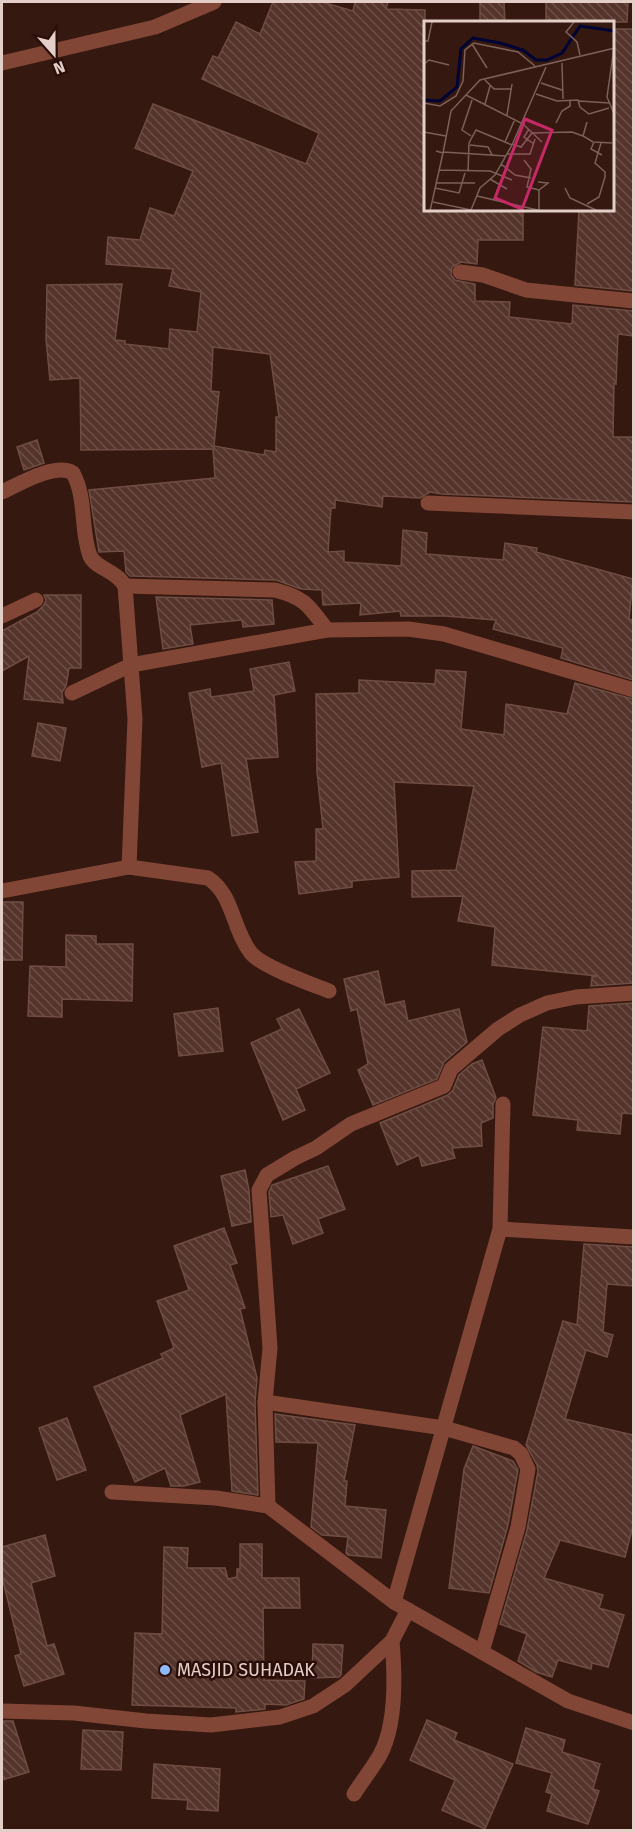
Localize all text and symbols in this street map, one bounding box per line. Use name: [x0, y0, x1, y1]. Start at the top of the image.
inset map: [424, 21, 614, 212]
north arrow: [24, 24, 84, 84]
text: N: [51, 57, 68, 78]
place label: MASJID SUHADAK: [177, 1659, 315, 1681]
marker: MASJID SUHADAK: [158, 1663, 172, 1677]

